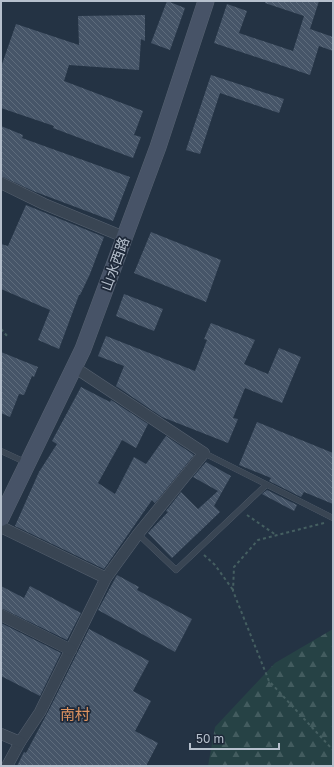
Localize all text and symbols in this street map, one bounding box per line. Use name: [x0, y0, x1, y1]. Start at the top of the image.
street label: 山水西路: [97, 235, 132, 293]
district label: 南村: [60, 705, 90, 723]
scale bar: [190, 725, 279, 751]
text: 50 m: [196, 731, 224, 746]

